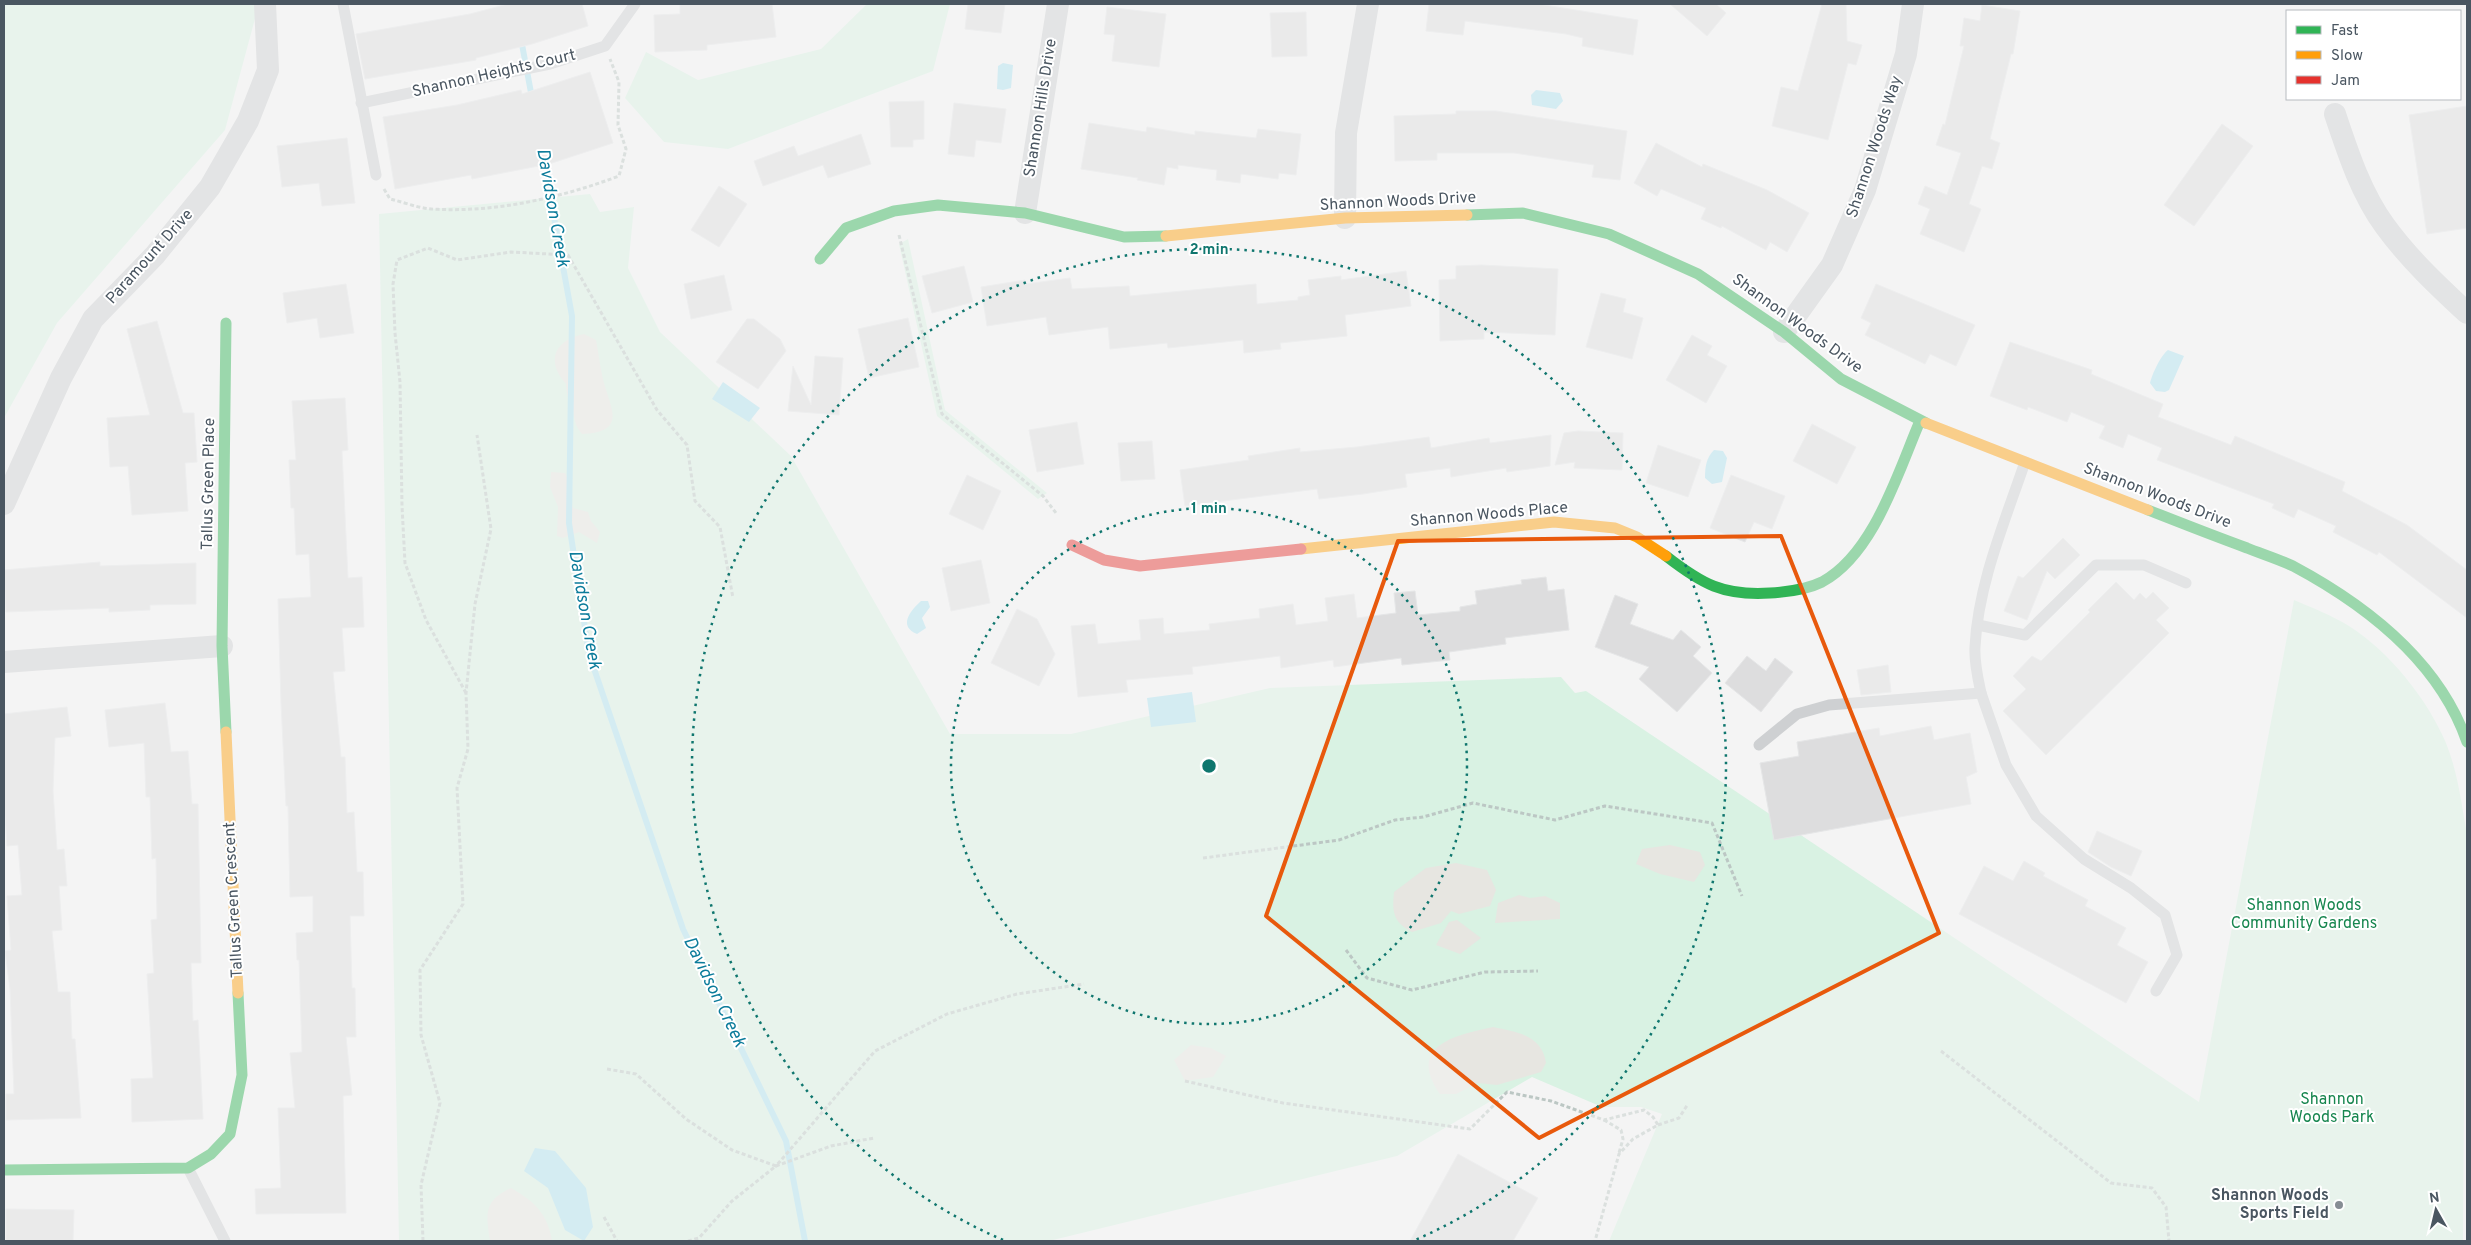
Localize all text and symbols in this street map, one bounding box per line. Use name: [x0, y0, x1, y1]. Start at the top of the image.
legend: [2286, 10, 2461, 100]
text: Fast: [2331, 22, 2359, 41]
street label: Shannon Hills Drive: [1020, 37, 1062, 179]
street label: Shannon Heights Court: [410, 45, 578, 103]
text: Slow: [2331, 47, 2363, 66]
text: Jam: [2331, 72, 2360, 91]
street label: Shannon Woods Way: [1843, 73, 1907, 221]
water label: Davidson Creek: [530, 147, 574, 270]
street label: Shannon Woods Drive: [1319, 188, 1477, 216]
street label: Paramount Drive: [102, 205, 198, 309]
text: 2 min: [1189, 241, 1229, 260]
street label: Shannon Woods Drive: [1728, 270, 1866, 378]
street label: Tallus Green Place: [198, 418, 220, 550]
street label: Shannon Woods Drive: [2080, 459, 2234, 533]
street label: Shannon Woods Place: [1409, 498, 1569, 532]
text: 1 min: [1191, 500, 1227, 519]
water label: Davidson Creek: [562, 549, 606, 672]
centre of rings: [1200, 757, 1218, 775]
street label: Tallus Green Crescent: [220, 821, 248, 979]
park label: Shannon Woods Community Gardens: [2231, 896, 2377, 934]
water label: Davidson Creek: [677, 933, 751, 1052]
park label: Shannon Woods Park: [2290, 1090, 2374, 1128]
north arrow: [2411, 1185, 2461, 1235]
place label: Shannon Woods Sports Field: [2211, 1186, 2329, 1224]
text: N: [2428, 1189, 2441, 1208]
marker: Shannon Woods Sports Field: [2333, 1199, 2345, 1211]

